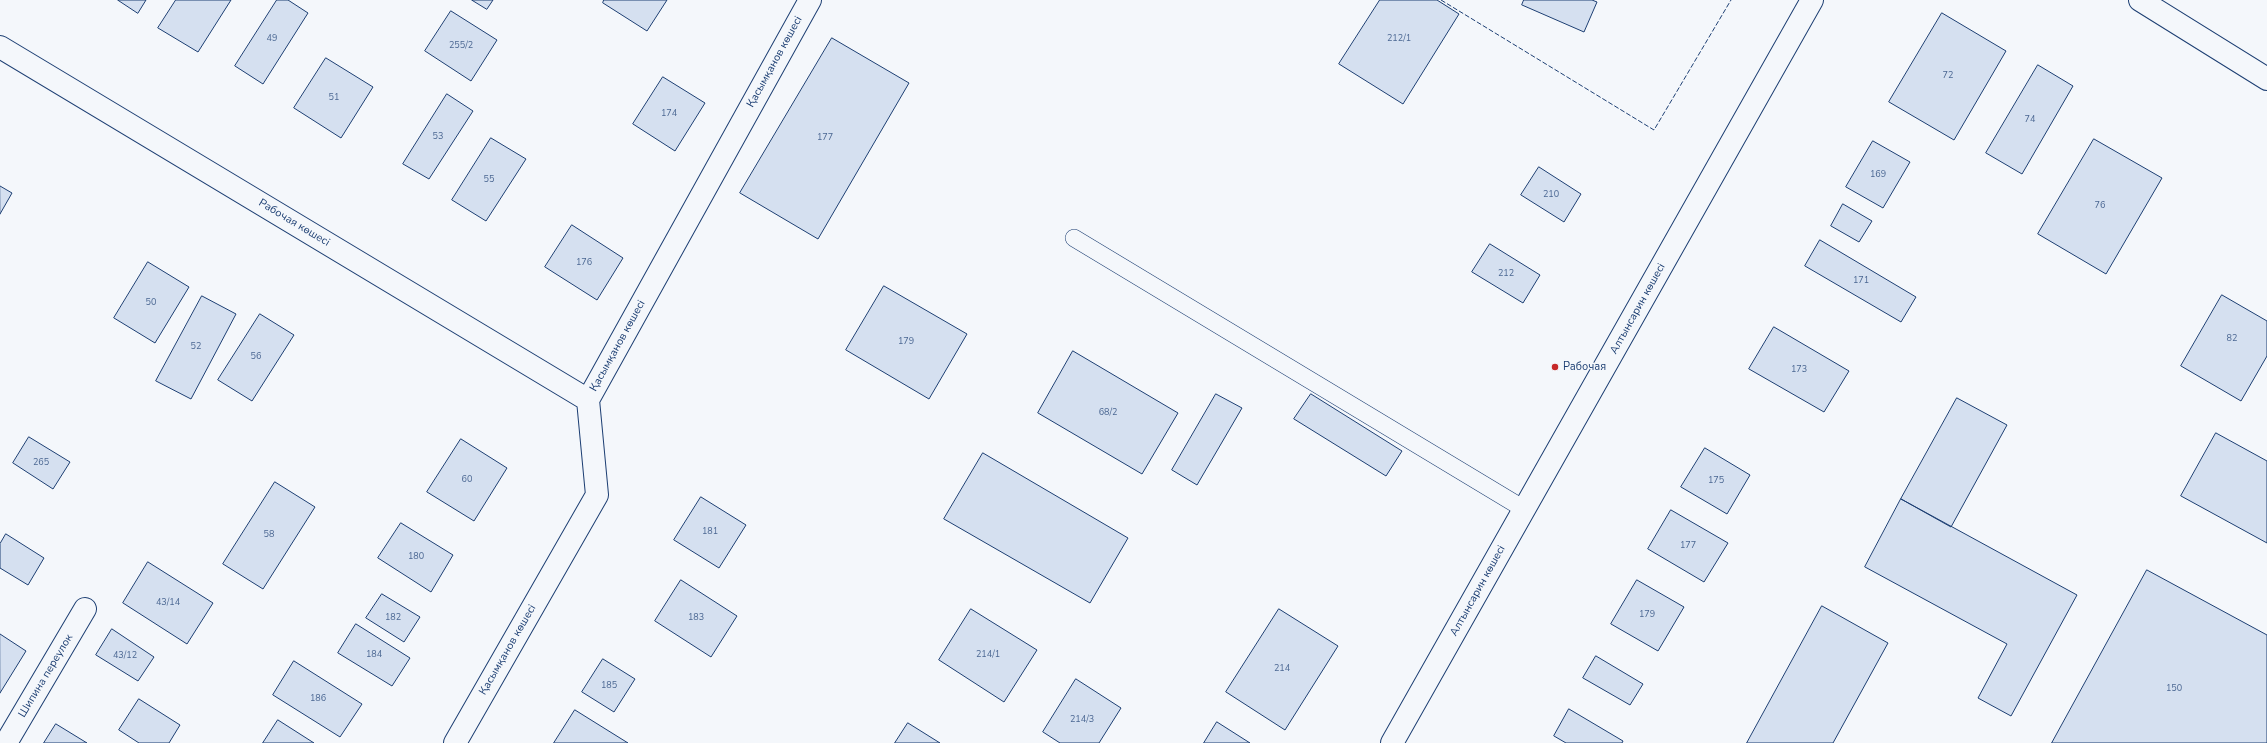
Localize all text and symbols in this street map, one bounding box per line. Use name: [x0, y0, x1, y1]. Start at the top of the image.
street label: Қасымқанов көшесі: [744, 14, 806, 110]
house number: 49: [267, 34, 277, 44]
house number: 212/1: [1387, 34, 1411, 44]
house number: 255/2: [449, 41, 473, 51]
house number: 72: [1943, 71, 1953, 81]
house number: 51: [329, 93, 339, 103]
house number: 174: [661, 109, 677, 119]
house number: 74: [2025, 115, 2035, 125]
house number: 53: [433, 132, 443, 142]
house number: 177: [817, 133, 833, 143]
house number: 169: [1870, 170, 1886, 180]
house number: 55: [484, 175, 494, 185]
house number: 210: [1543, 190, 1559, 200]
street label: Рабочая көшесі: [256, 197, 332, 249]
house number: 76: [2095, 201, 2105, 211]
house number: 176: [576, 258, 592, 268]
street label: Алтынсарин көшесі: [1608, 261, 1668, 357]
house number: 212: [1498, 269, 1514, 279]
house number: 171: [1853, 276, 1869, 286]
house number: 50: [146, 298, 156, 308]
street label: Қасымқанов көшесі: [587, 298, 649, 394]
house number: 82: [2227, 334, 2237, 344]
house number: 179: [898, 337, 914, 347]
house number: 52: [191, 342, 201, 352]
house number: 56: [251, 352, 261, 362]
place label: Рабочая: [1563, 360, 1606, 374]
marker: Рабочая: [1550, 362, 1560, 372]
house number: 173: [1791, 365, 1807, 375]
house number: 68/2: [1099, 408, 1117, 418]
house number: 265: [33, 458, 49, 468]
house number: 60: [462, 475, 472, 485]
house number: 175: [1708, 476, 1724, 486]
house number: 181: [702, 527, 718, 537]
house number: 58: [264, 530, 274, 540]
house number: 177: [1680, 541, 1696, 551]
street label: Алтынсарин көшесі: [1448, 543, 1508, 639]
house number: 180: [408, 552, 424, 562]
house number: 43/14: [156, 598, 180, 608]
street label: Қасымқанов көшесі: [477, 602, 539, 698]
house number: 179: [1639, 610, 1655, 620]
house number: 182: [385, 613, 401, 623]
house number: 183: [688, 613, 704, 623]
street label: Шипина переулок: [16, 632, 76, 720]
house number: 184: [366, 650, 382, 660]
house number: 214/1: [976, 650, 1000, 660]
house number: 43/12: [113, 651, 137, 661]
house number: 214: [1274, 664, 1290, 674]
house number: 185: [601, 681, 617, 691]
house number: 150: [2166, 684, 2182, 694]
house number: 186: [310, 694, 326, 704]
house number: 214/3: [1070, 715, 1094, 725]

